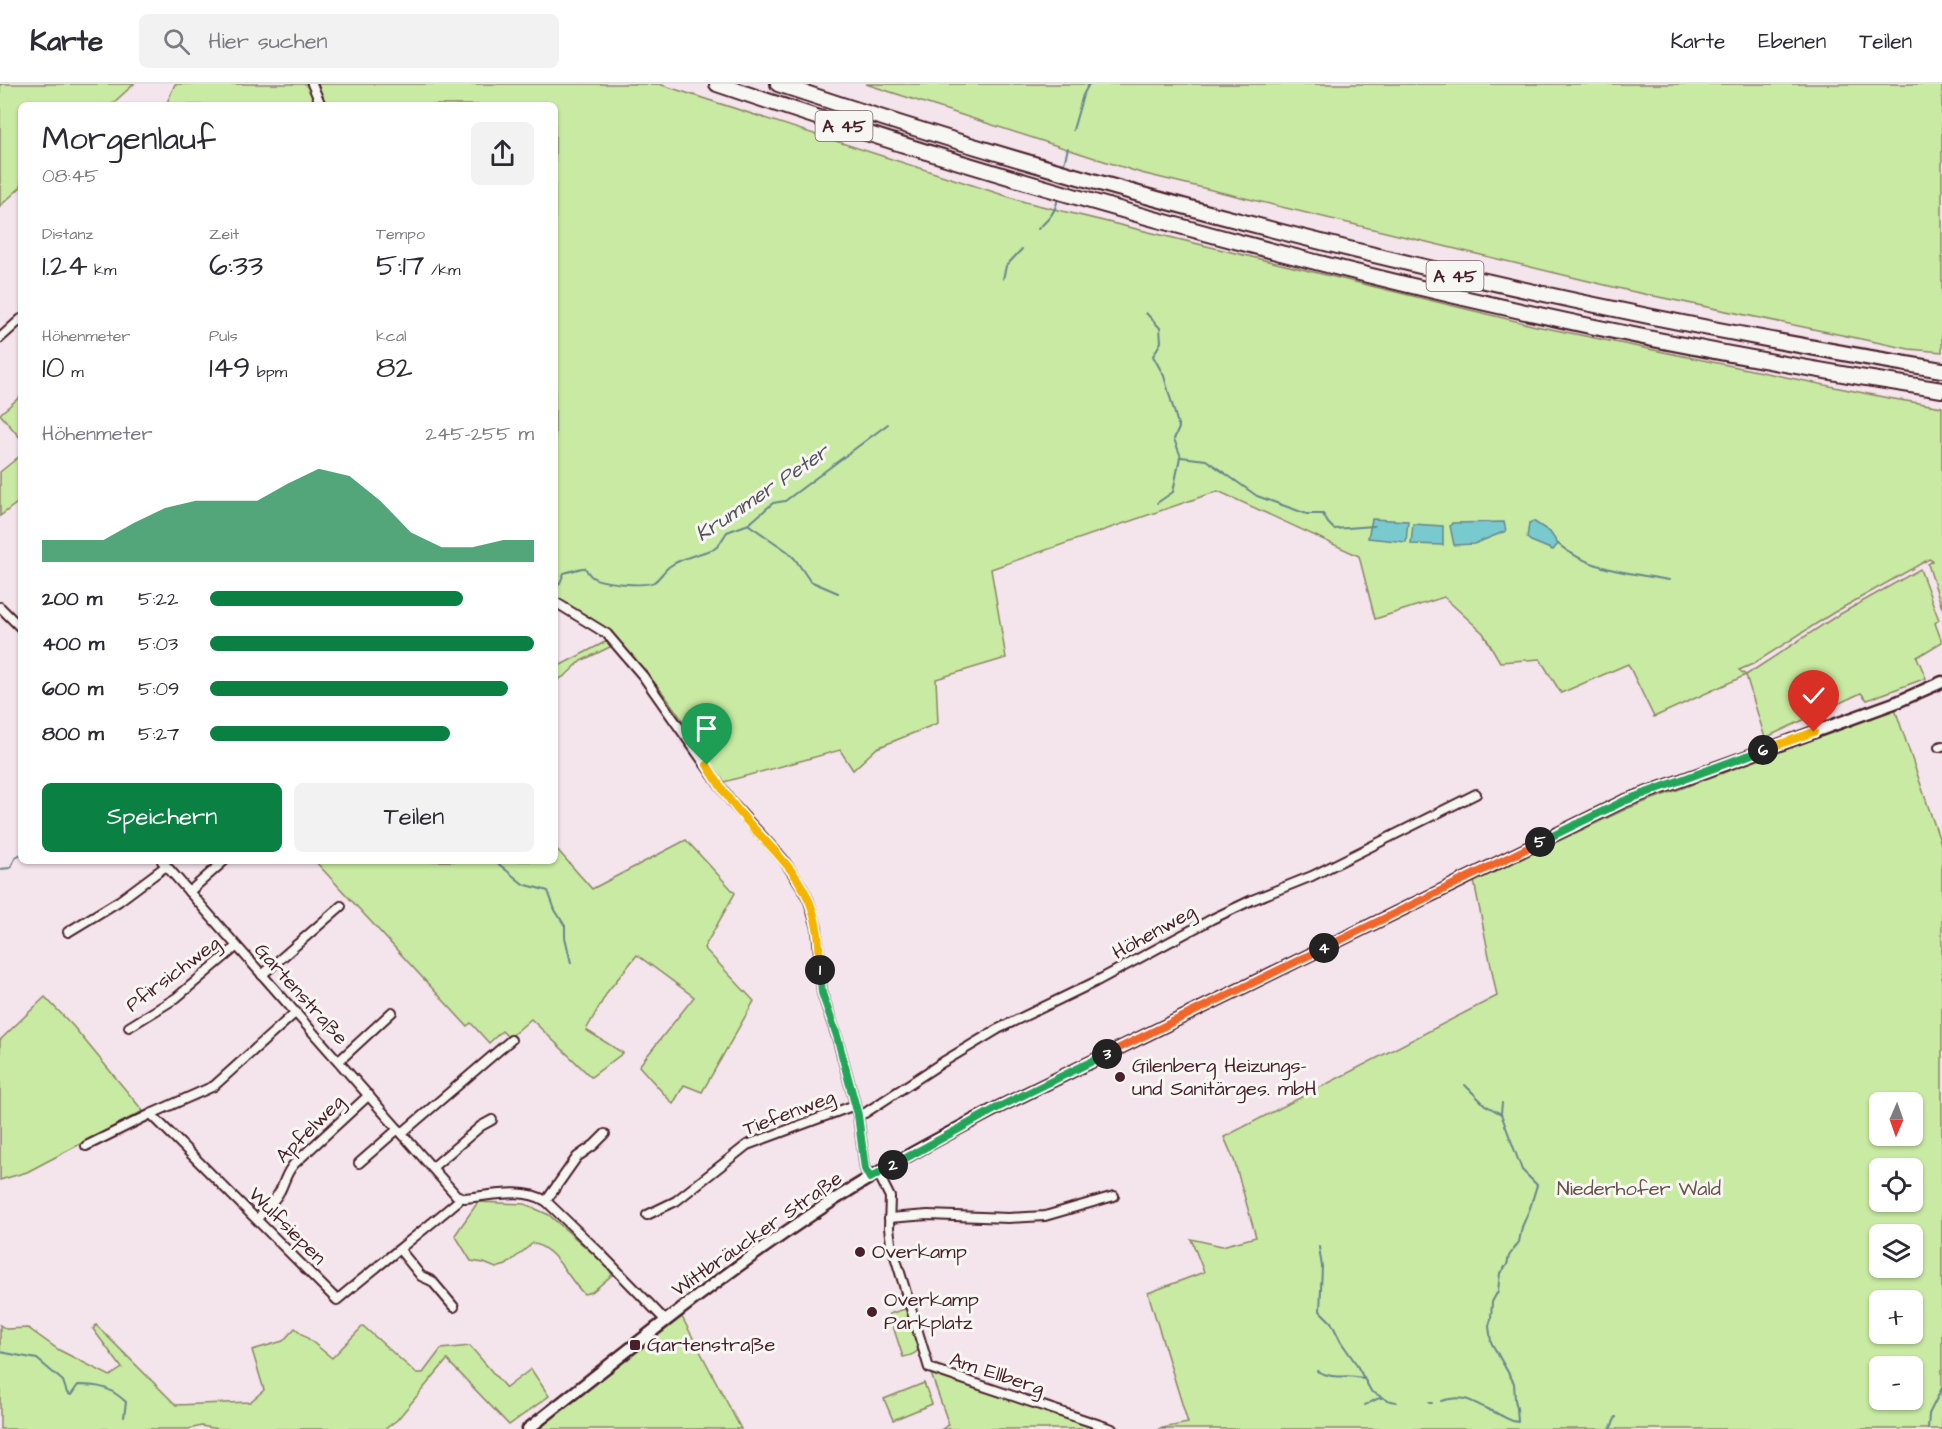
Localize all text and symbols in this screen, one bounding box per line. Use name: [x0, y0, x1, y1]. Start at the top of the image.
search box: [139, 14, 559, 68]
text: Karte: [30, 22, 103, 61]
icon: search: [160, 25, 193, 58]
text: Hier suchen: [208, 26, 328, 57]
text: Karte: [1670, 27, 1725, 56]
text: Ebenen: [1758, 27, 1826, 56]
text: Teilen: [1859, 27, 1912, 56]
road number: A 45: [816, 111, 872, 141]
text: Morgenlauf: [42, 116, 216, 162]
button: share: [471, 122, 534, 185]
text: 08:45: [42, 162, 99, 190]
text: Distanz: [42, 223, 93, 245]
text: Zeit: [209, 223, 239, 245]
text: Tempo: [376, 223, 425, 245]
text: 1.24: [42, 245, 88, 287]
text: 6:33: [209, 245, 263, 287]
text: 5:17: [376, 245, 425, 287]
text: km: [88, 259, 116, 281]
text: /km: [425, 259, 461, 281]
road number: A 45: [1426, 261, 1484, 291]
text: Höhenmeter: [42, 325, 130, 347]
text: Puls: [209, 325, 238, 347]
text: kcal: [376, 325, 407, 347]
text: 10: [42, 347, 65, 389]
text: 149: [209, 347, 250, 389]
text: 82: [376, 347, 413, 389]
text: m: [65, 361, 84, 383]
text: bpm: [250, 361, 287, 383]
text: Höhenmeter: [42, 420, 152, 448]
text: 245–255 m: [425, 420, 534, 448]
water label: Krummer Peter: [690, 436, 836, 548]
text: 200 m: [42, 585, 102, 613]
text: 5:22: [138, 585, 178, 613]
text: 400 m: [42, 630, 104, 658]
text: 5:03: [138, 630, 178, 658]
pin: [1788, 670, 1839, 732]
text: 600 m: [42, 675, 103, 703]
text: 5:09: [138, 675, 180, 703]
icon: check: [1797, 679, 1830, 712]
pin: [681, 703, 732, 765]
icon: arrive: [690, 712, 723, 745]
text: 800 m: [42, 720, 104, 748]
text: 5:27: [138, 720, 179, 748]
pin: 6: [1748, 735, 1778, 765]
text: 6: [1758, 739, 1768, 761]
button: Speichern: [42, 783, 282, 852]
button: Teilen: [294, 783, 534, 852]
pin: 5: [1525, 827, 1555, 857]
text: 5: [1534, 831, 1546, 853]
street label: Höhenweg: [1107, 898, 1201, 967]
street label: Pfirsichweg: [120, 929, 227, 1020]
pin: 4: [1309, 933, 1339, 963]
street label: Gartenstraße: [248, 937, 354, 1051]
text: 4: [1319, 937, 1329, 959]
pin: 1: [805, 955, 835, 985]
text: 1: [819, 959, 821, 981]
pin: 3: [1092, 1039, 1122, 1069]
text: 3: [1103, 1043, 1111, 1065]
place label: Gilenberg Heizungs- und Sanitärges. mbH: [1132, 1052, 1317, 1104]
marker: Gilenberg Heizungs- und Sanitärges. mbH: [1113, 1070, 1127, 1084]
street label: Tiefenweg: [739, 1083, 839, 1144]
street label: Apfelweg: [269, 1088, 351, 1170]
north arrow: [1869, 1092, 1923, 1146]
map controls: [1869, 1092, 1923, 1410]
pin: 2: [878, 1150, 908, 1180]
text: 2: [888, 1154, 898, 1176]
button: locate: [1869, 1158, 1923, 1212]
street label: Wittbräucker Straße: [666, 1164, 848, 1304]
park label: Niederhofer Wald: [1557, 1175, 1721, 1203]
street label: Wulfsiepen: [242, 1181, 332, 1271]
button: layers: [1869, 1224, 1923, 1278]
place label: Overkamp: [872, 1238, 967, 1266]
marker: Overkamp: [853, 1245, 867, 1259]
place label: Overkamp Parkplatz: [884, 1286, 979, 1337]
button: +: [1869, 1290, 1923, 1344]
marker: Overkamp Parkplatz: [865, 1305, 879, 1319]
place label: Gartenstraße: [647, 1331, 776, 1359]
marker: Gartenstraße: [628, 1338, 642, 1352]
street label: Am Ellberg: [946, 1346, 1048, 1403]
button: −: [1869, 1356, 1923, 1410]

